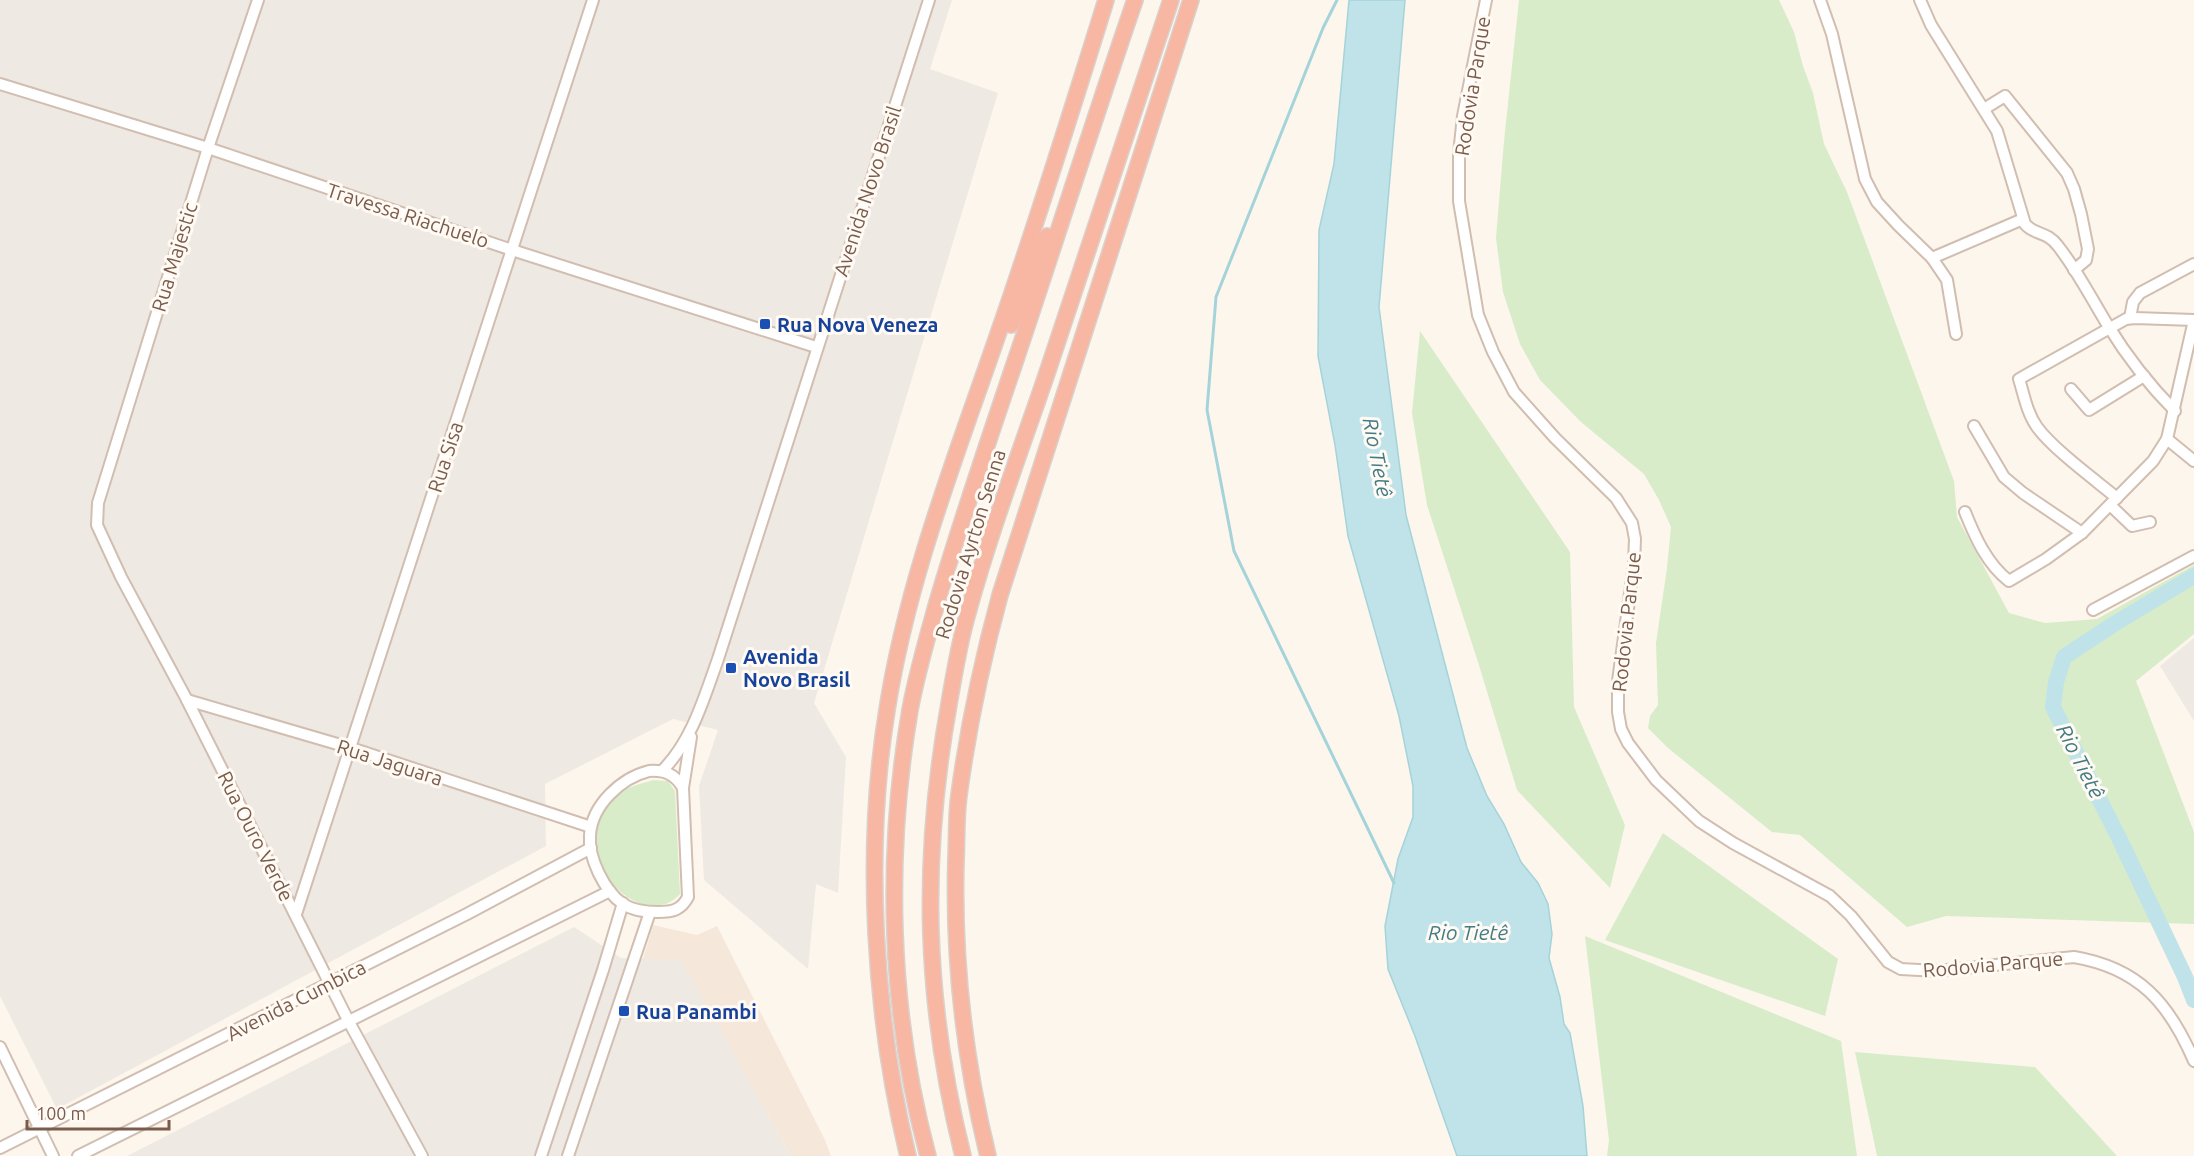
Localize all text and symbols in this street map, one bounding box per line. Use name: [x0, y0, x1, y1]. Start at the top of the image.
street label: Rodovia Parque: [1450, 15, 1494, 157]
street label: Avenida Novo Brasil: [829, 103, 905, 279]
street label: Travessa Riachuelo: [324, 178, 492, 252]
street label: Rua Majestic: [146, 200, 202, 314]
place label: Rua Nova Veneza: [777, 313, 938, 336]
marker: Rua Nova Veneza: [758, 317, 772, 331]
water label: Rio Tietê: [1359, 415, 1397, 499]
street label: Rua Sisa: [423, 419, 467, 495]
street label: Rodovia Ayrton Senna: [930, 446, 1010, 642]
street label: Rodovia Parque: [1607, 551, 1645, 693]
place label: Avenida Novo Brasil: [743, 645, 850, 691]
marker: Avenida Novo Brasil: [724, 661, 738, 675]
water label: Rio Tietê: [2052, 720, 2110, 802]
street label: Rua Jaguara: [334, 734, 446, 790]
street label: Rua Ouro Verde: [213, 767, 299, 905]
water label: Rio Tietê: [1428, 920, 1508, 944]
street label: Rodovia Parque: [1922, 946, 2064, 982]
street label: Avenida Cumbica: [223, 955, 369, 1045]
place label: Rua Panambi: [636, 1000, 757, 1023]
marker: Rua Panambi: [617, 1004, 631, 1018]
scale bar: [27, 1093, 170, 1131]
text: 100 m: [36, 1103, 86, 1123]

